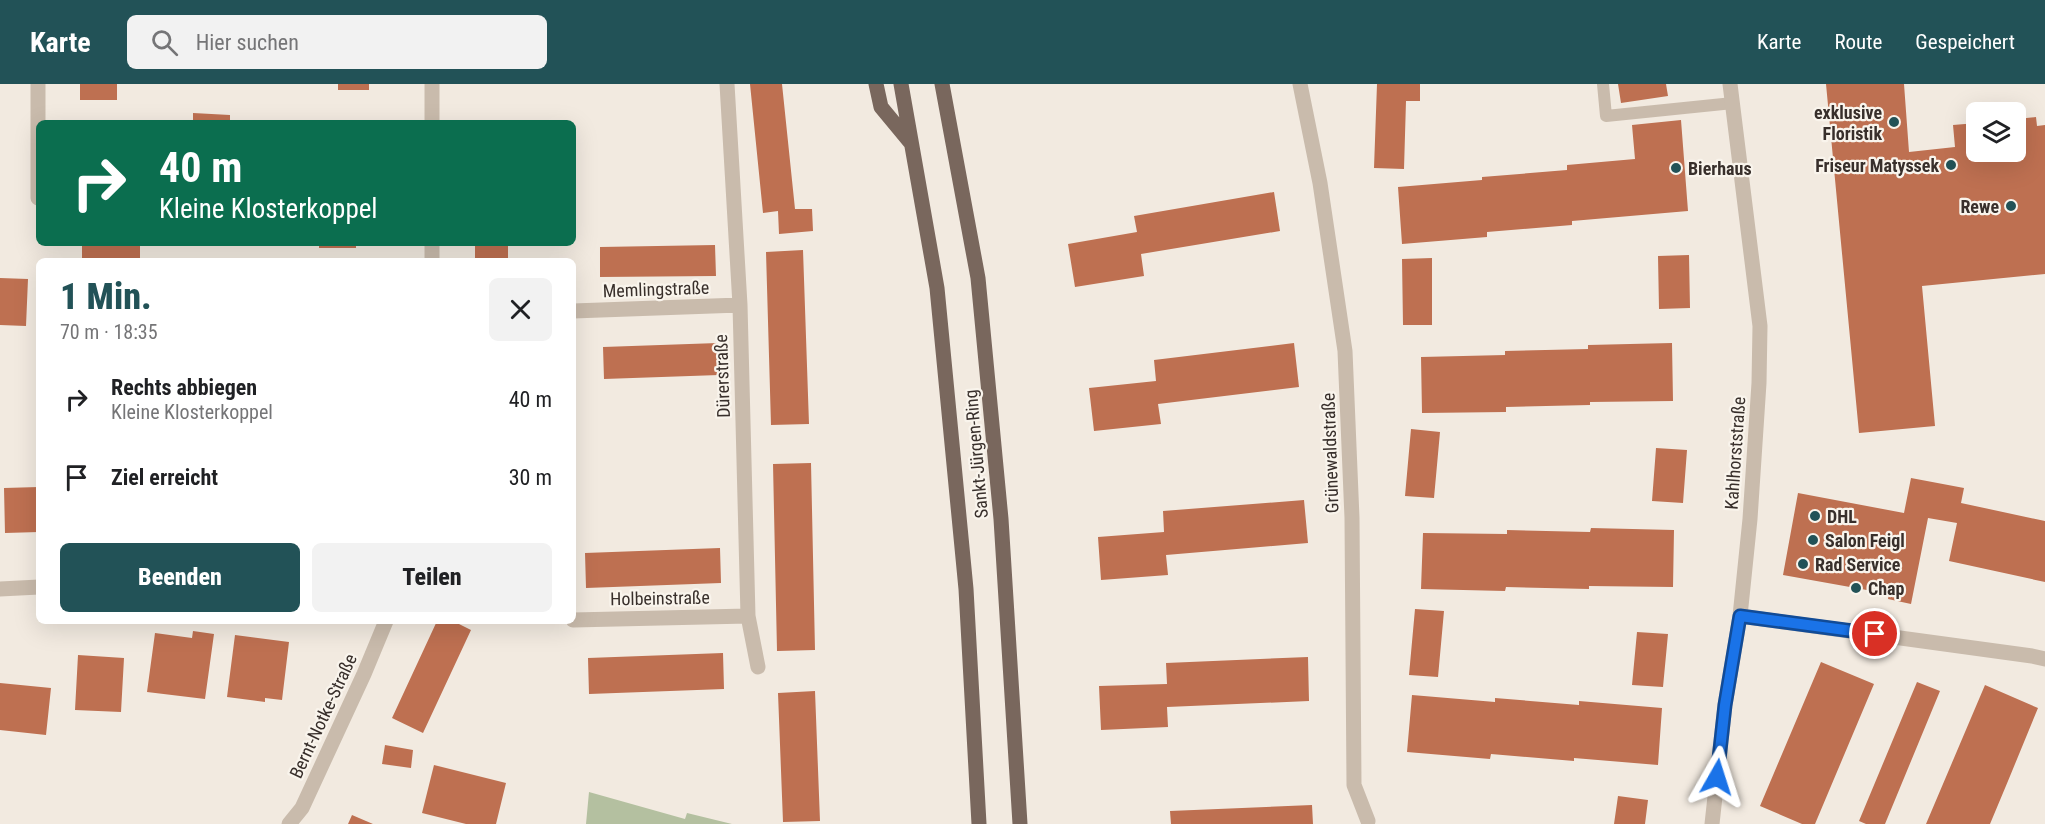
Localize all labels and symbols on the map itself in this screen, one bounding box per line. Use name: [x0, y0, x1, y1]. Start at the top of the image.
place label: exklusive Floristik: [1814, 102, 1882, 144]
marker: exklusive Floristik: [1887, 115, 1901, 129]
place label: Friseur Matyssek: [1815, 155, 1939, 176]
place label: Bierhaus: [1688, 158, 1752, 179]
marker: Friseur Matyssek: [1944, 158, 1958, 172]
marker: Bierhaus: [1669, 161, 1683, 175]
place label: Rewe: [1960, 196, 1999, 217]
marker: Rewe: [2004, 199, 2018, 213]
street label: Memlingstraße: [602, 277, 710, 301]
street label: Dürerstraße: [710, 334, 734, 418]
street label: Sankt-Jürgen-Ring: [960, 389, 992, 519]
street label: Grünewaldstraße: [1317, 392, 1343, 514]
street label: Kahlhorststraße: [1721, 396, 1749, 510]
place label: DHL: [1827, 506, 1857, 527]
marker: DHL: [1808, 509, 1822, 523]
place label: Salon Feigl: [1825, 530, 1905, 551]
marker: Salon Feigl: [1806, 533, 1820, 547]
place label: Rad Service: [1815, 554, 1901, 575]
marker: Rad Service: [1796, 557, 1810, 571]
place label: Chap: [1868, 578, 1905, 599]
marker: Chap: [1849, 581, 1863, 595]
street label: Holbeinstraße: [610, 587, 710, 609]
pin: [1849, 608, 1900, 659]
street label: Bernt-Notke-Straße: [285, 650, 361, 782]
position arrow: [1685, 745, 1749, 809]

